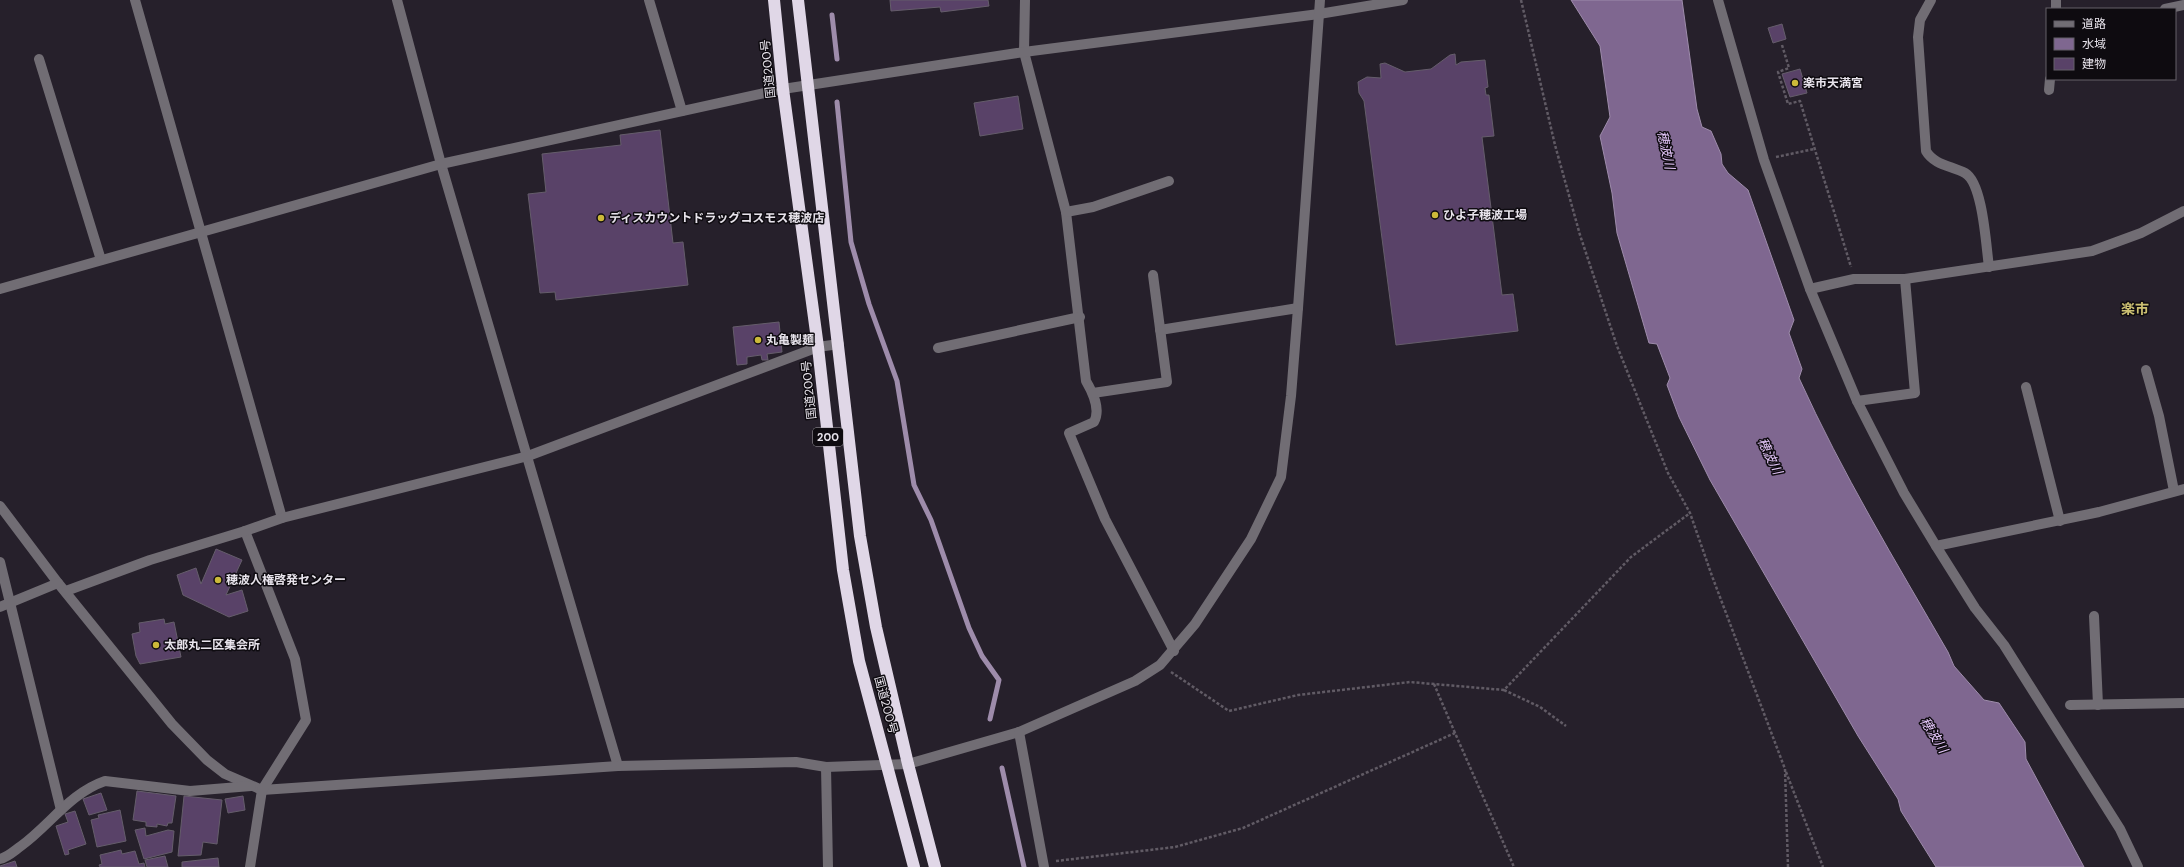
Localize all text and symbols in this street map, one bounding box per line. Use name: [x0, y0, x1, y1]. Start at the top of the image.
legend: [2046, 8, 2176, 80]
text: 道路: [2082, 16, 2106, 32]
text: 水域: [2082, 36, 2106, 52]
street label: 国道200号: [757, 39, 779, 99]
text: 建物: [2082, 56, 2106, 72]
place label: 楽市天満宮: [1803, 75, 1863, 91]
marker: 楽市天満宮: [1790, 78, 1800, 88]
water label: 穂波川: [1654, 129, 1679, 173]
place label: ひよ子穂波工場: [1443, 207, 1527, 223]
place label: ディスカウントドラッグコスモス穂波店: [609, 210, 824, 226]
marker: ひよ子穂波工場: [1430, 210, 1440, 220]
marker: ディスカウントドラッグコスモス穂波店: [596, 213, 606, 223]
district label: 楽市: [2121, 300, 2149, 318]
place label: 丸亀製麺: [766, 332, 814, 348]
marker: 丸亀製麺: [753, 335, 763, 345]
street label: 国道200号: [798, 360, 820, 420]
road number: 200: [813, 428, 843, 446]
water label: 穂波川: [1754, 435, 1787, 479]
place label: 穂波人権啓発センター: [226, 572, 346, 588]
marker: 穂波人権啓発センター: [213, 575, 223, 585]
place label: 太郎丸二区集会所: [164, 637, 260, 653]
marker: 太郎丸二区集会所: [151, 640, 161, 650]
street label: 国道200号: [871, 674, 901, 736]
water label: 穂波川: [1916, 714, 1953, 758]

